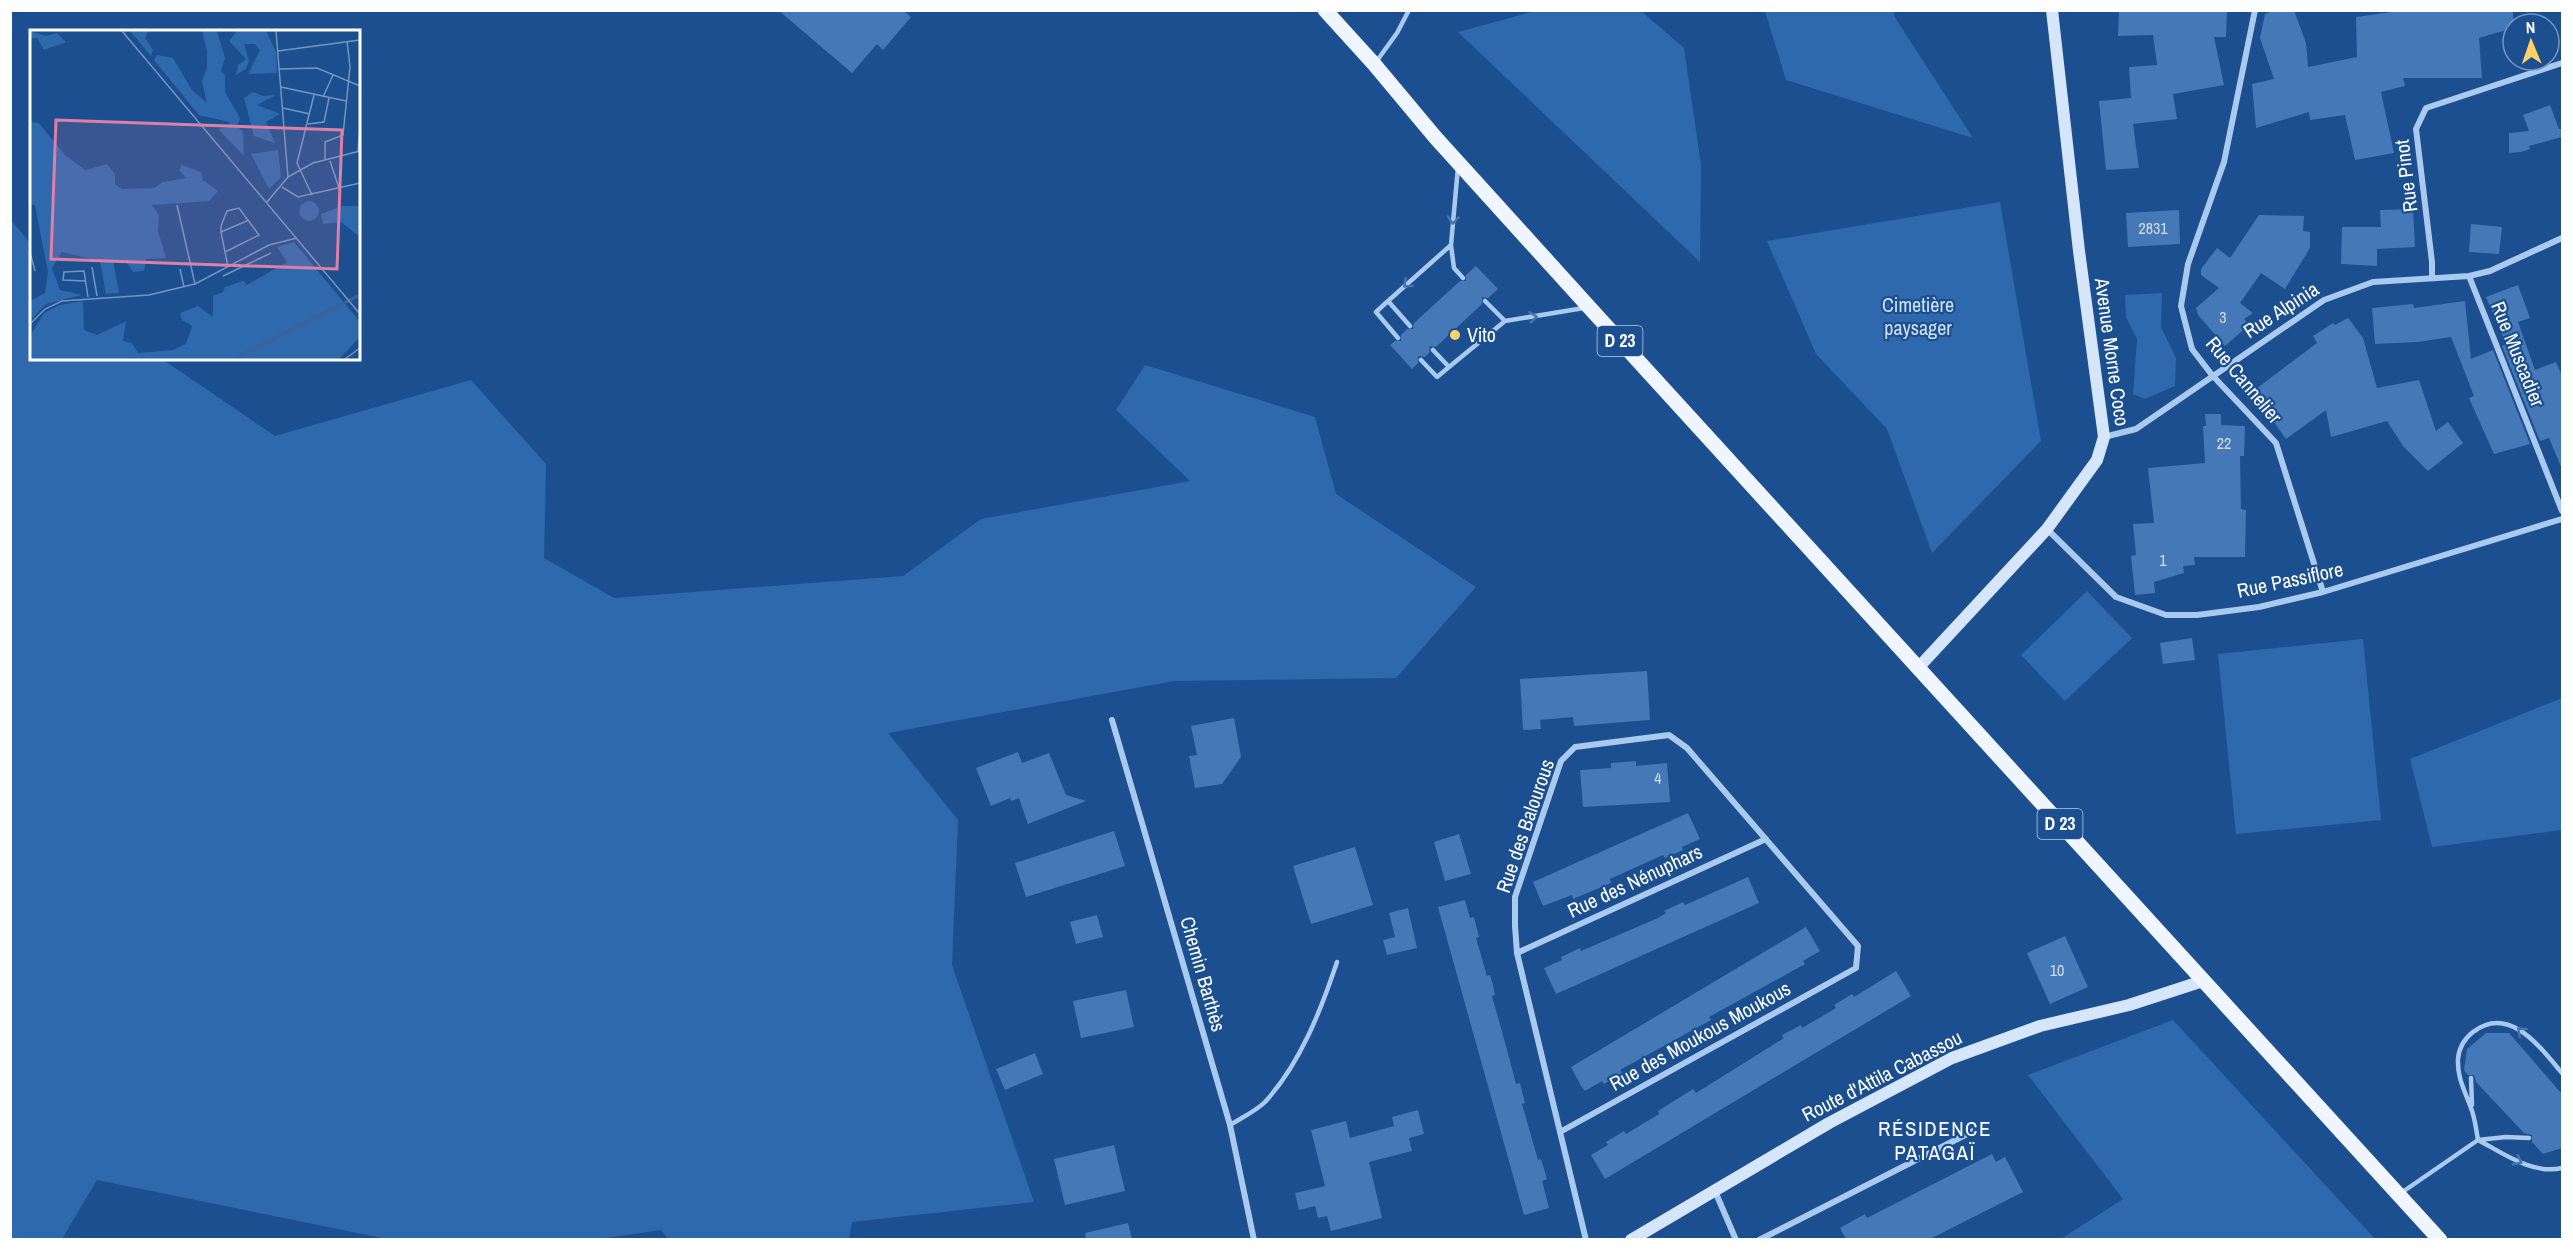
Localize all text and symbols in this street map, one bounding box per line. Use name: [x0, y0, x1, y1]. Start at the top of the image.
north arrow: [2501, 12, 2561, 72]
text: N: [2525, 16, 2536, 38]
inset map: [30, 30, 360, 360]
street label: Rue Pinot: [2388, 138, 2423, 214]
one-way arrow: [1447, 215, 1460, 224]
house number: 2831: [2138, 217, 2168, 239]
street label: Avenue Morne Coco: [2089, 275, 2136, 428]
street label: Rue Alpinia: [2238, 275, 2324, 344]
one-way arrow: [1404, 277, 1414, 288]
park label: Cimetière paysager: [1882, 291, 1954, 341]
street label: Rue Muscadier: [2485, 297, 2552, 411]
house number: 3: [2219, 306, 2227, 328]
one-way arrow: [1529, 311, 1538, 324]
place label: Vito: [1467, 321, 1496, 348]
road number: D 23: [1598, 326, 1642, 356]
marker: Vito: [1448, 328, 1462, 342]
street label: Rue Cannelier: [2200, 330, 2289, 429]
house number: 22: [2217, 432, 2231, 454]
house number: 1: [2159, 549, 2167, 571]
street label: Rue Passiflore: [2234, 555, 2345, 604]
street label: Rue des Balourous: [1489, 755, 1560, 896]
house number: 4: [1654, 767, 1662, 789]
road number: D 23: [2038, 809, 2082, 839]
street label: Rue des Nénuphars: [1563, 837, 1707, 924]
street label: Chemin Barthès: [1174, 913, 1233, 1035]
house number: 10: [2050, 959, 2064, 981]
street label: Rue des Moukous Moukous: [1604, 974, 1795, 1097]
street label: Route d'Attila Cabassou: [1797, 1023, 1966, 1128]
one-way arrow: [2517, 1028, 2528, 1039]
district label: RÉSIDENCE PATAGAÏ: [1878, 1114, 1992, 1167]
one-way arrow: [2512, 1154, 2523, 1165]

